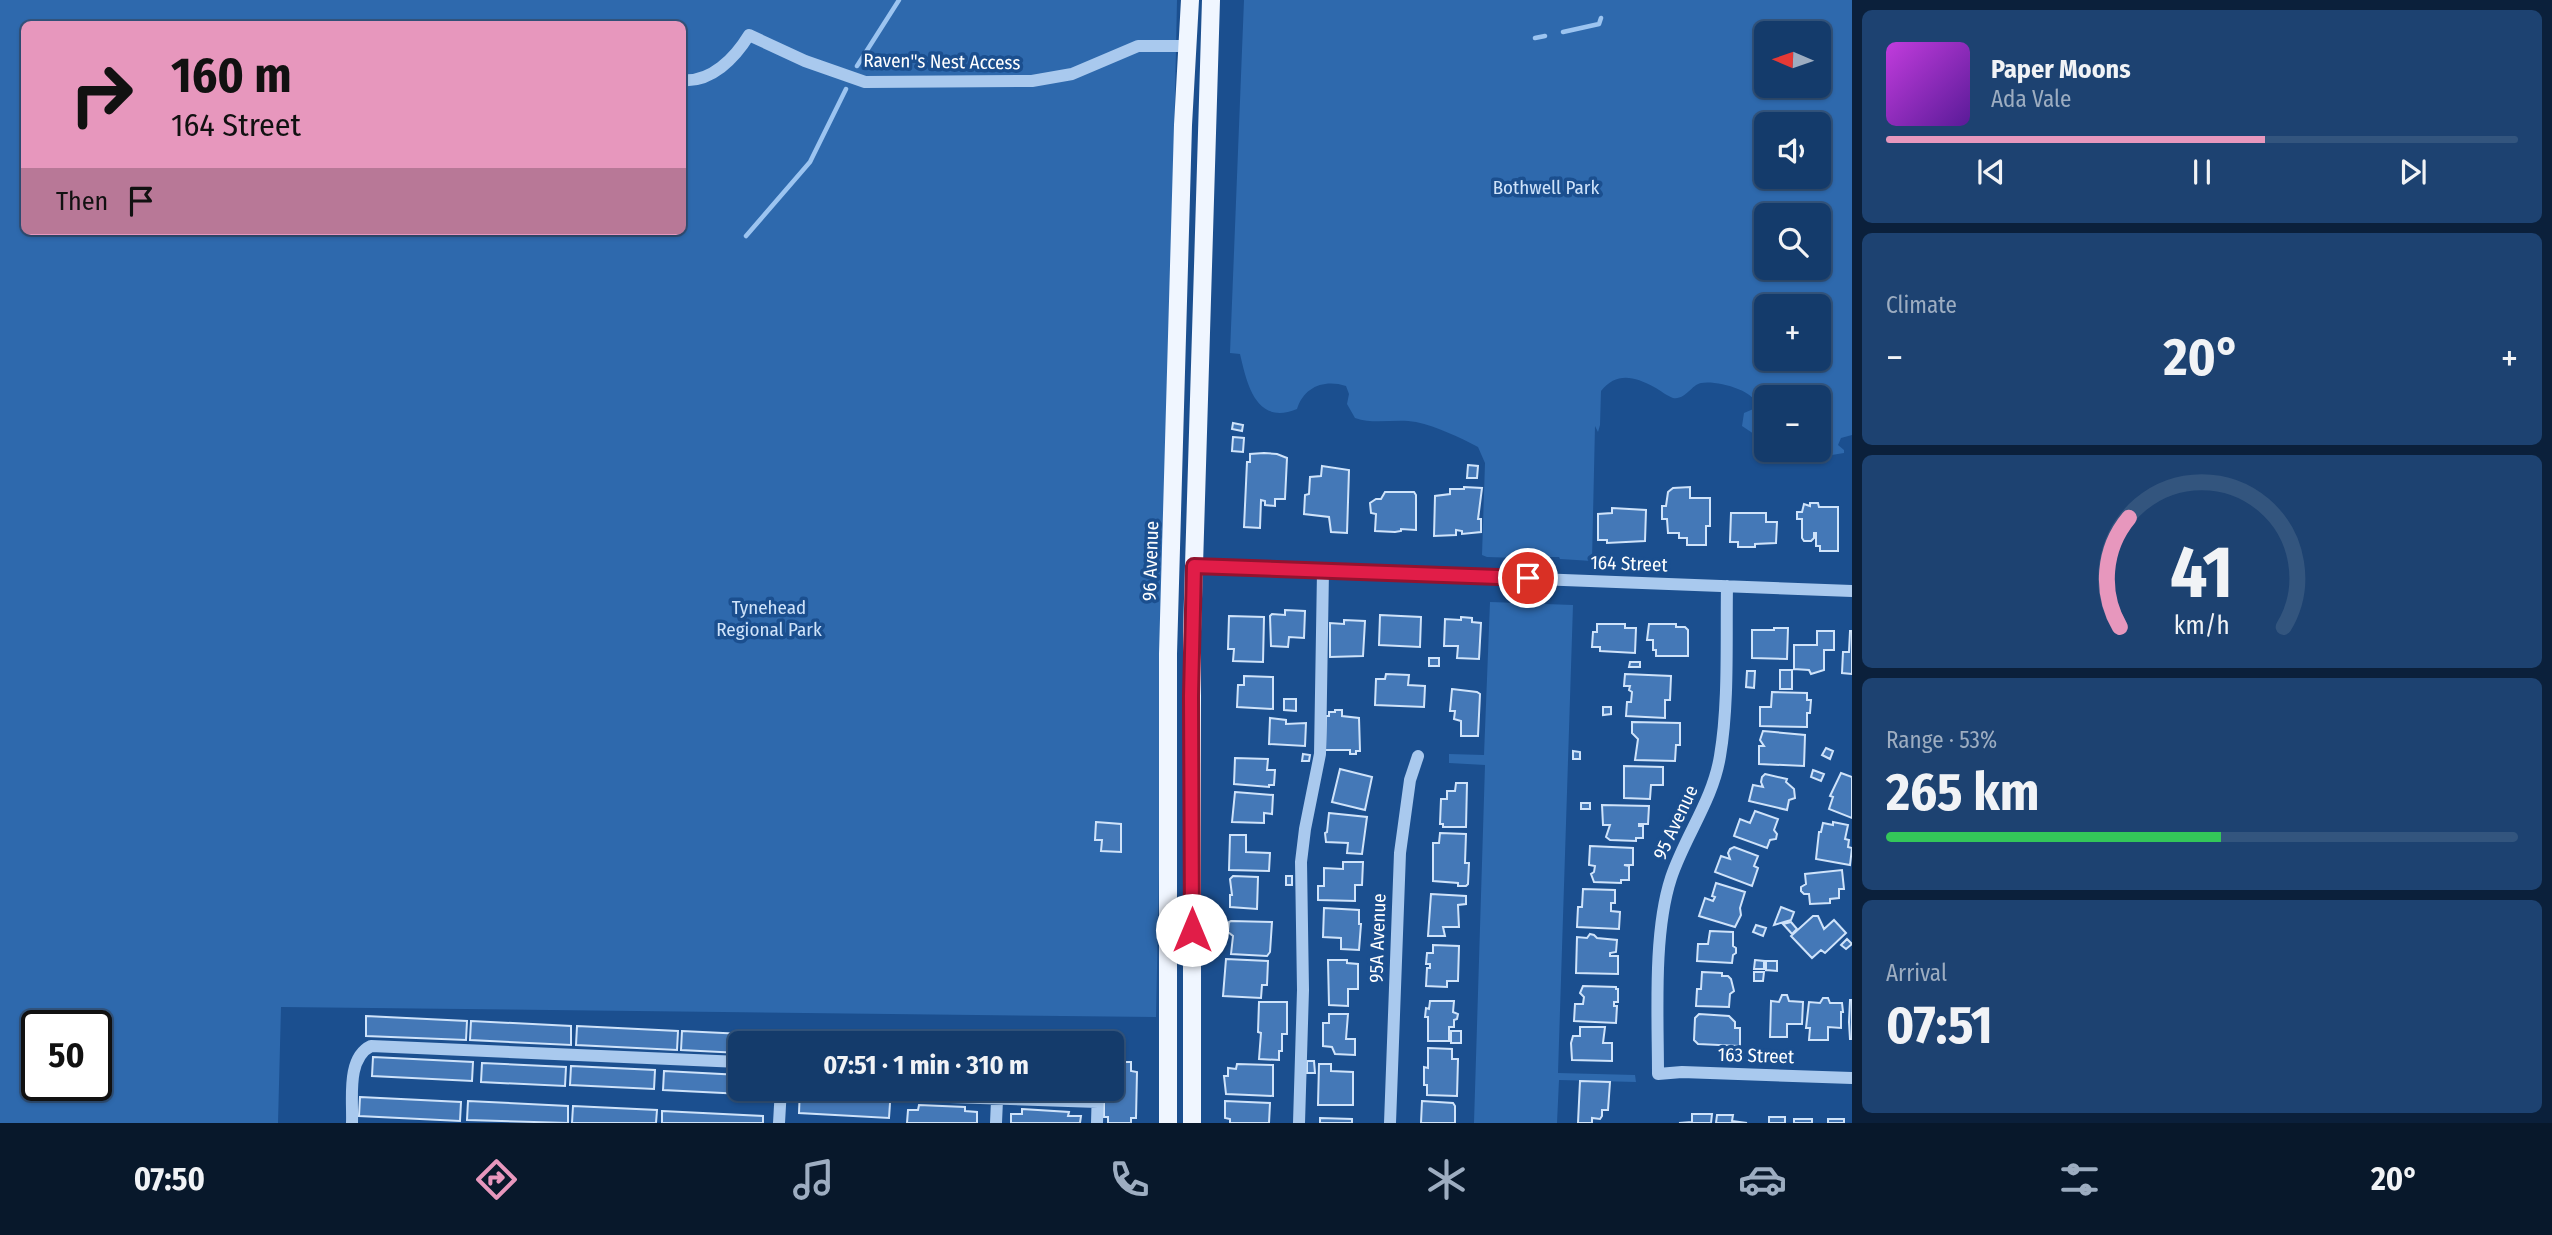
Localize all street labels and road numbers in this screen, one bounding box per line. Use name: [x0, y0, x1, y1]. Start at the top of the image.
street label: Raven"s Nest Access: [863, 49, 1021, 74]
street label: 96 Avenue: [1138, 521, 1163, 602]
street label: 164 Street: [1590, 551, 1669, 576]
street label: 95 Avenue: [1648, 781, 1703, 863]
street label: 95A Avenue: [1364, 893, 1391, 983]
street label: 163 Street: [1717, 1043, 1795, 1068]

